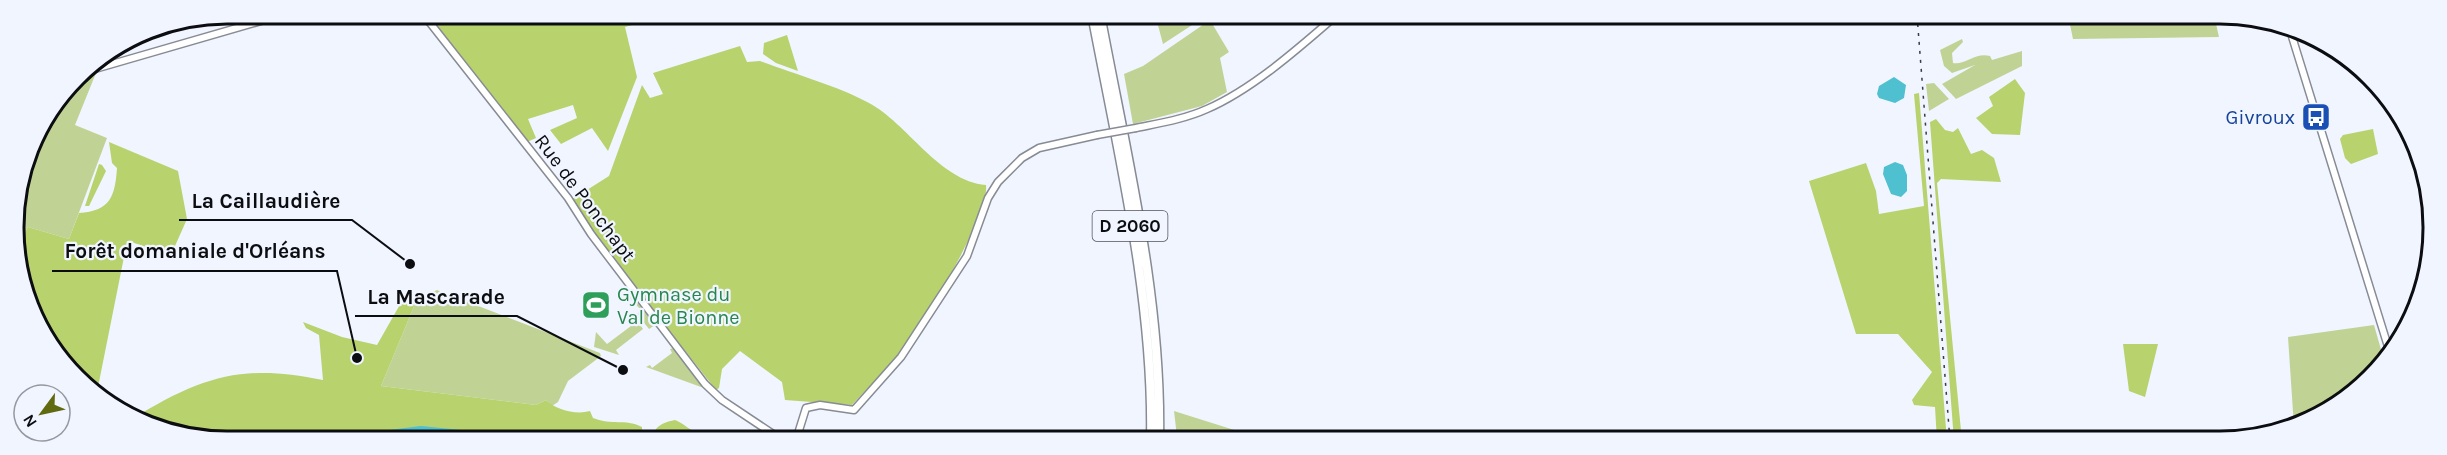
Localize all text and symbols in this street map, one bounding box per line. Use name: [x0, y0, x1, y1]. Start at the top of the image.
bus stop icon: Givroux: [2300, 101, 2332, 133]
place label: Givroux: [2226, 106, 2295, 129]
street label: Rue de Ponchapt: [530, 130, 640, 266]
callout: La Caillaudière: [179, 181, 352, 220]
text: La Caillaudière: [192, 189, 340, 213]
road number: D 2060: [1092, 211, 1168, 241]
callout: Forêt domaniale d'Orléans: [52, 232, 337, 271]
text: Forêt domaniale d'Orléans: [65, 239, 325, 263]
callout: La Mascarade: [355, 277, 517, 316]
place label: Gymnase du Val de Bionne: [617, 283, 740, 329]
text: La Mascarade: [367, 285, 505, 309]
sports icon: Gymnase du Val de Bionne: [580, 289, 612, 321]
north arrow: [12, 383, 72, 443]
text: N: [19, 411, 41, 431]

